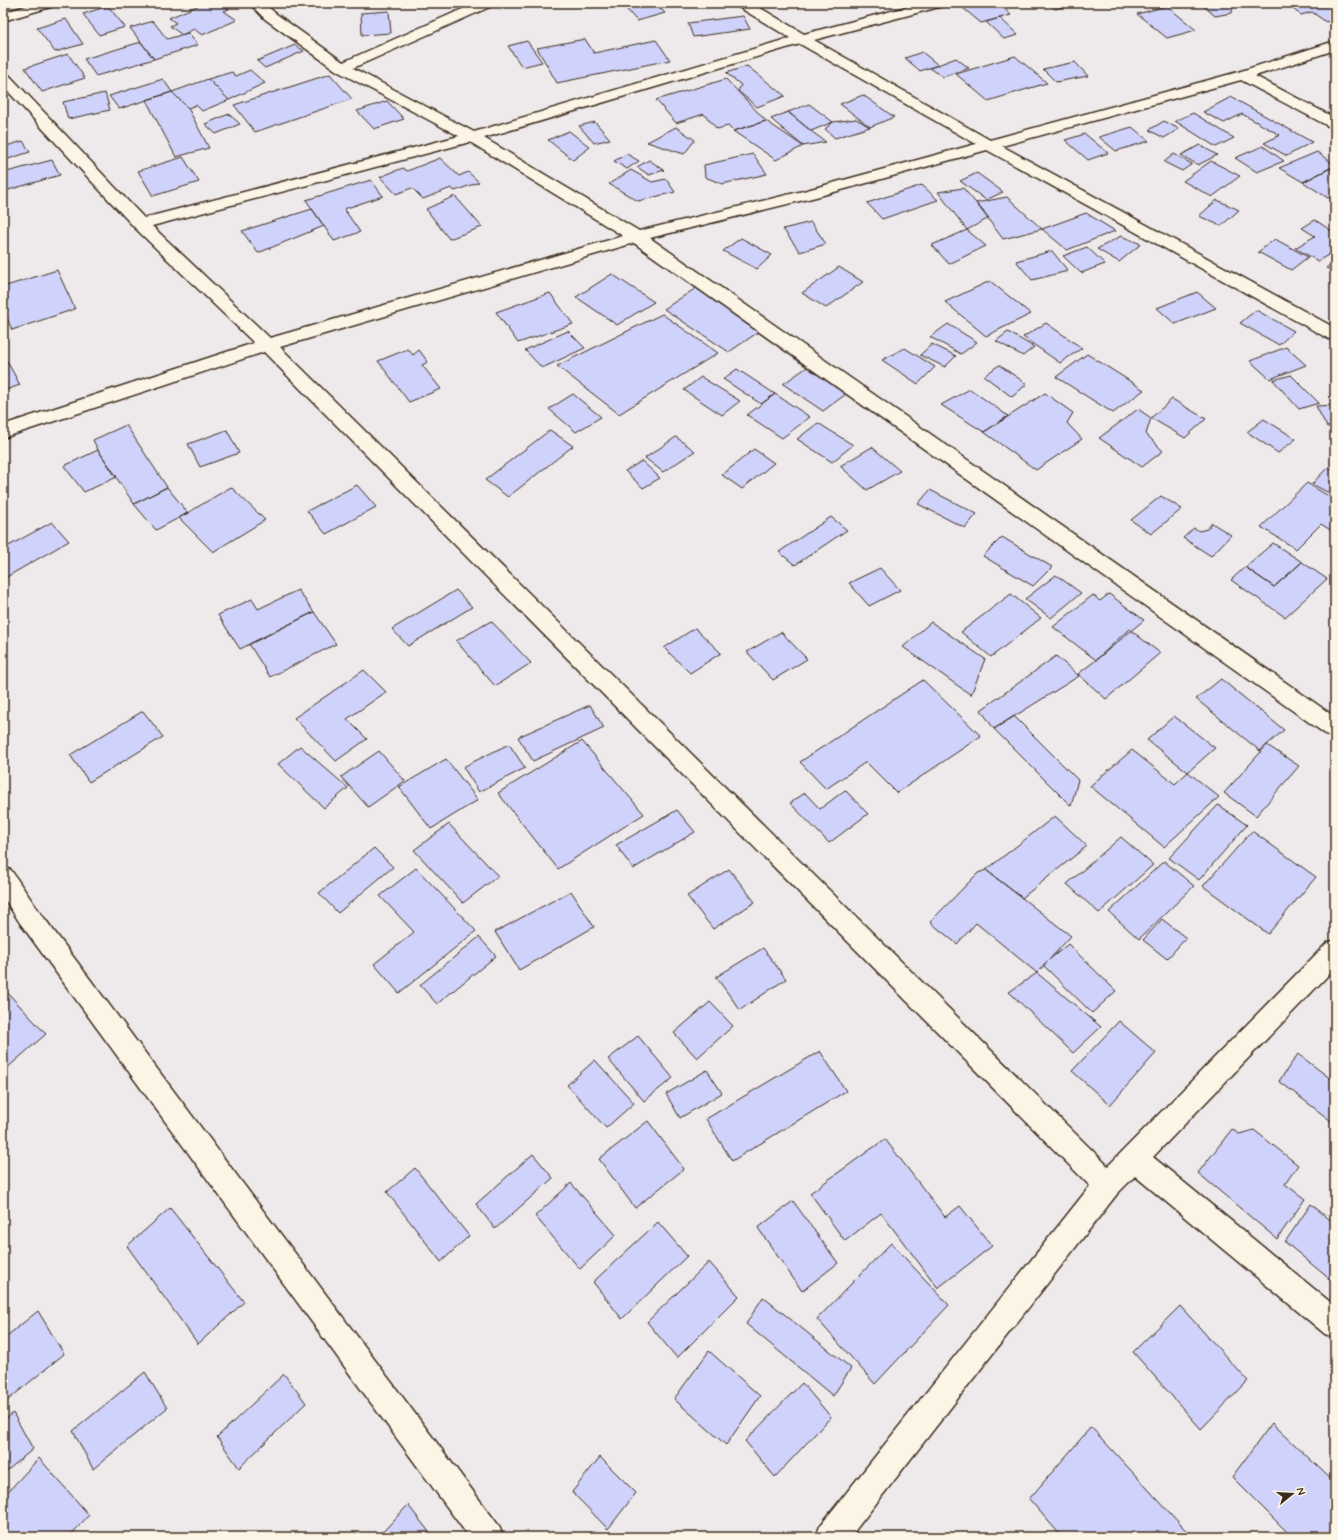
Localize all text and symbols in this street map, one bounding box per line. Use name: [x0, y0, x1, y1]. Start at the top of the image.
north arrow: [1272, 1474, 1312, 1514]
text: N: [1293, 1486, 1308, 1497]

